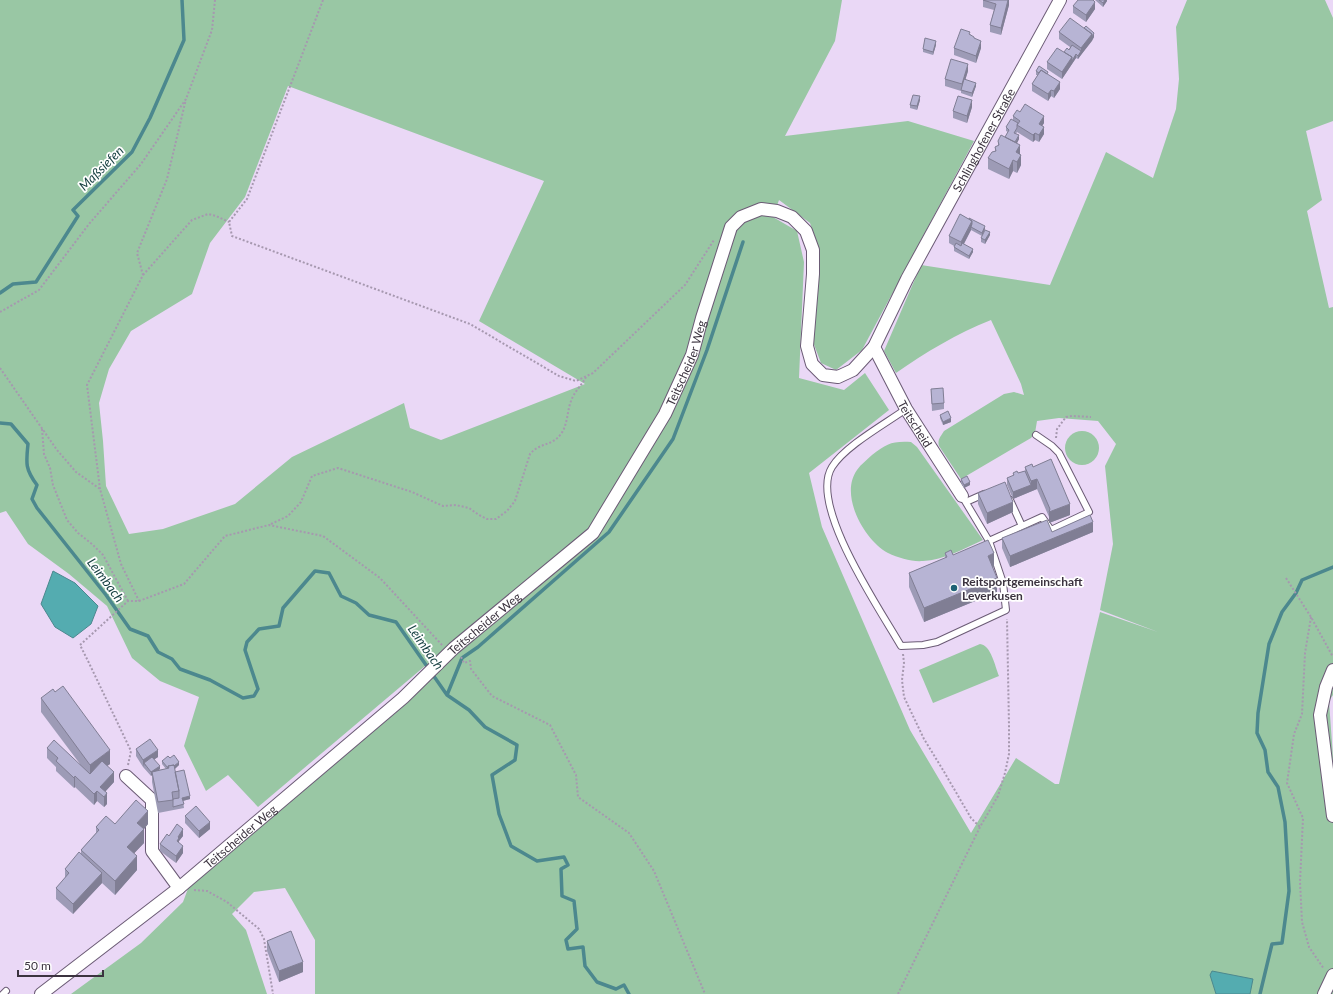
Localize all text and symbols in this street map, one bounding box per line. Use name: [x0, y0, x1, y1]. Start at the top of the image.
street label: Schlinghofener Straße: [949, 85, 1018, 194]
water label: Maßsiefen: [75, 142, 127, 194]
street label: Teitscheider Weg: [662, 319, 709, 408]
street label: Teitscheid: [895, 397, 936, 450]
water label: Leimbach: [84, 555, 128, 605]
place label: Reitsportgemeinschaft Leverkusen: [962, 574, 1083, 603]
marker: Reitsportgemeinschaft Leverkusen: [949, 583, 959, 593]
street label: Teitscheider Weg: [444, 589, 524, 658]
water label: Leimbach: [405, 621, 447, 673]
street label: Teitscheider Weg: [201, 801, 279, 871]
scale bar: [18, 952, 103, 978]
text: 50 m: [24, 958, 51, 973]

